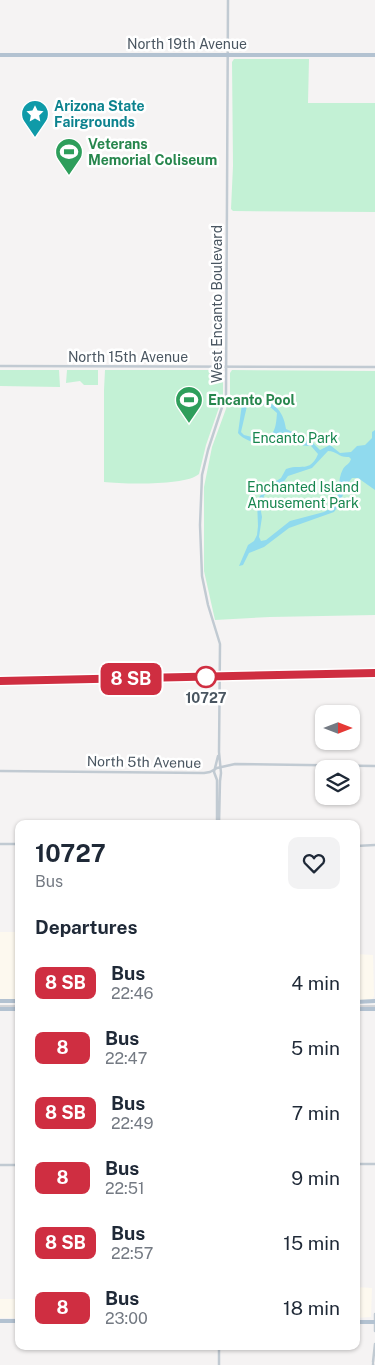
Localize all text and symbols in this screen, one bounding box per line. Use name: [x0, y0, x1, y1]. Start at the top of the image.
street label: North 19th Avenue: [127, 36, 247, 52]
place label: Arizona State Fairgrounds: [54, 98, 145, 130]
place icon: Arizona State Fairgrounds: [20, 99, 50, 138]
place label: Veterans Memorial Coliseum: [88, 136, 217, 168]
sports icon: Veterans Memorial Coliseum: [54, 137, 84, 176]
street label: West Encanto Boulevard: [209, 225, 225, 383]
street label: North 15th Avenue: [68, 349, 188, 365]
sports icon: Encanto Pool: [174, 385, 204, 424]
place label: Encanto Pool: [208, 392, 295, 408]
park label: Encanto Park: [252, 430, 338, 446]
park label: Enchanted Island Amusement Park: [247, 479, 359, 511]
line badge: 8 SB: [96, 663, 166, 695]
marker: 10727: [195, 666, 217, 688]
text: 8 SB: [111, 668, 151, 689]
place label: 10727: [185, 690, 227, 706]
north arrow: [315, 705, 360, 750]
map controls: [315, 705, 360, 805]
street label: North 5th Avenue: [87, 753, 201, 771]
button: layers: [315, 760, 360, 805]
button: heart: [288, 837, 340, 889]
text: 10727: [35, 839, 106, 867]
text: Bus: [35, 872, 63, 891]
text: Departures: [35, 916, 138, 938]
text: Bus: [111, 962, 145, 984]
text: 8 SB: [45, 972, 86, 993]
text: 4 min: [291, 972, 340, 994]
text: 22:46: [111, 984, 153, 1003]
text: Bus: [105, 1027, 139, 1049]
text: 8: [56, 1037, 69, 1058]
text: 5 min: [291, 1037, 340, 1059]
text: 22:47: [105, 1049, 147, 1068]
text: Bus: [111, 1092, 145, 1114]
text: 8 SB: [45, 1102, 86, 1123]
text: 7 min: [292, 1102, 340, 1124]
text: 22:49: [111, 1114, 154, 1133]
text: Bus: [105, 1157, 139, 1179]
text: 8: [56, 1167, 69, 1188]
text: 9 min: [291, 1167, 340, 1189]
text: 22:51: [105, 1179, 144, 1198]
text: Bus: [111, 1222, 145, 1244]
text: 8 SB: [45, 1232, 86, 1253]
text: 15 min: [283, 1232, 340, 1254]
text: 22:57: [111, 1244, 153, 1263]
text: Bus: [105, 1287, 139, 1309]
text: 8: [56, 1297, 69, 1318]
text: 18 min: [283, 1297, 340, 1319]
text: 23:00: [105, 1309, 148, 1328]

